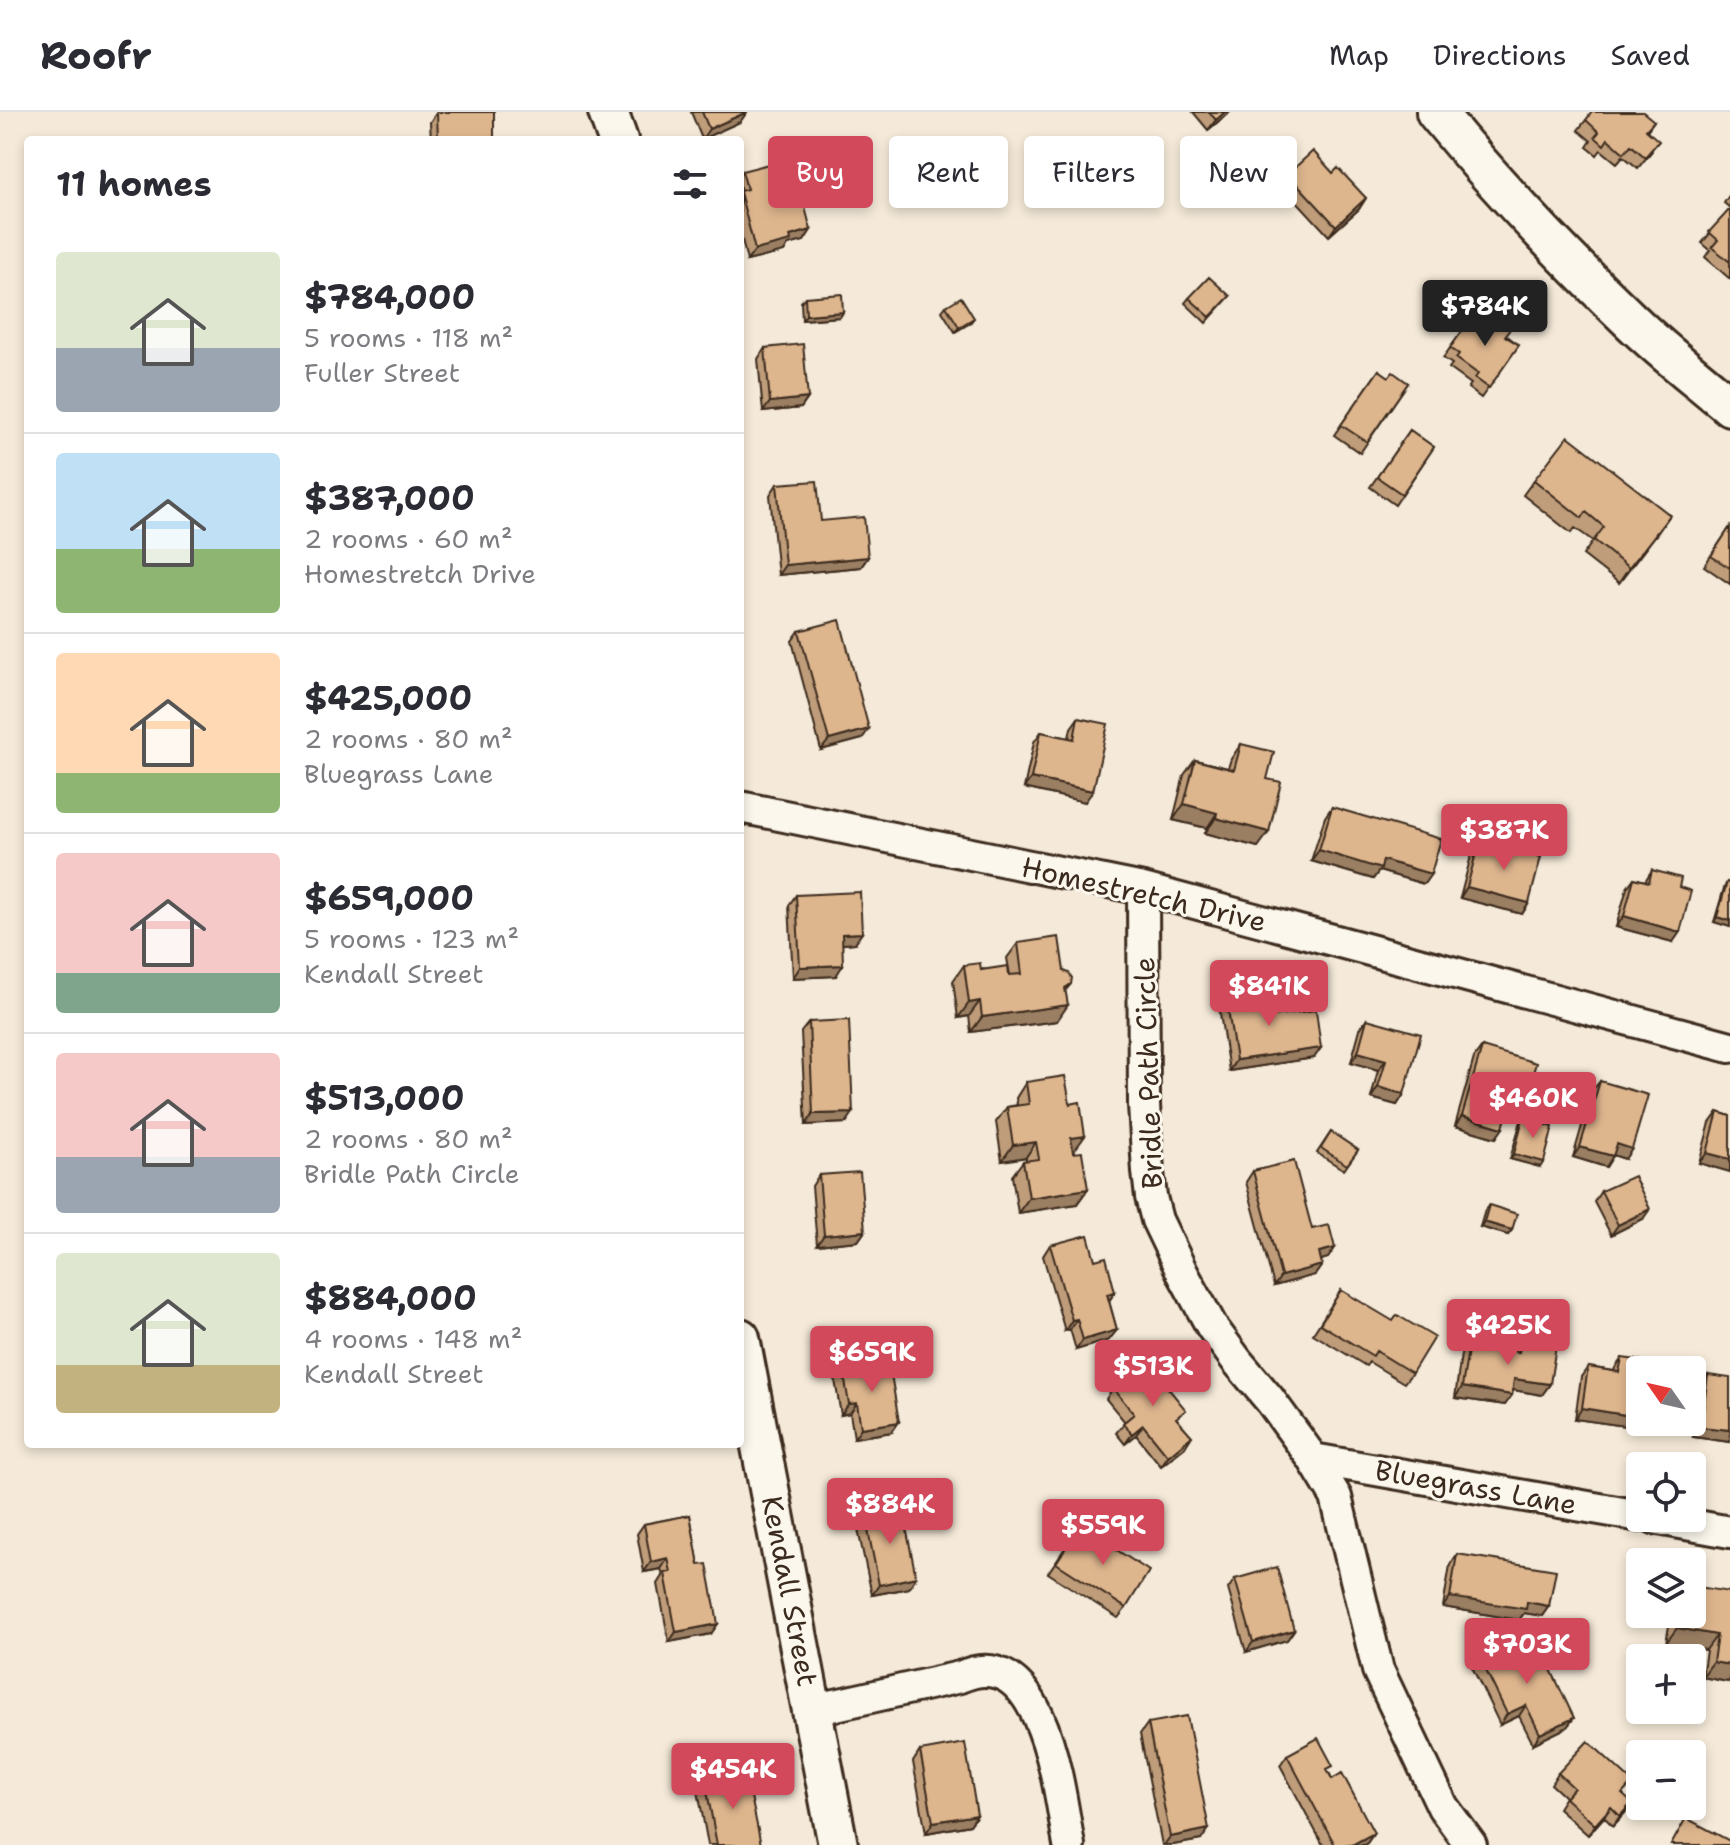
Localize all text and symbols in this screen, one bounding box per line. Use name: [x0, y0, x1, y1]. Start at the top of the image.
text: Roofr: [40, 30, 152, 81]
text: Map: [1329, 36, 1389, 74]
text: Directions: [1433, 36, 1567, 74]
text: Saved: [1611, 36, 1690, 74]
chip: Buy: [768, 136, 873, 208]
chip: Rent: [889, 136, 1008, 208]
chip: Filters: [1024, 136, 1164, 208]
chip: New: [1180, 136, 1297, 208]
text: 11 homes: [56, 161, 212, 207]
icon: filters: [668, 162, 712, 206]
text: $784,000: [304, 274, 475, 320]
pin: $784K: [1429, 280, 1541, 348]
icon: home: [120, 284, 216, 380]
text: $784K: [1440, 288, 1530, 323]
text: 5 rooms · 118 m²: [304, 320, 513, 355]
text: Fuller Street: [304, 355, 460, 390]
text: $387,000: [304, 475, 475, 521]
icon: home: [120, 485, 216, 581]
text: 2 rooms · 60 m²: [304, 521, 513, 556]
text: Homestretch Drive: [304, 556, 536, 591]
text: $425,000: [304, 675, 472, 721]
icon: home: [120, 685, 216, 781]
text: 2 rooms · 80 m²: [304, 721, 513, 756]
text: Bluegrass Lane: [304, 756, 493, 791]
pin: $387K: [1448, 804, 1560, 872]
text: $387K: [1459, 812, 1549, 847]
street label: Homestretch Drive: [1018, 847, 1270, 941]
text: $659,000: [304, 875, 474, 921]
icon: home: [120, 885, 216, 981]
text: 5 rooms · 123 m²: [304, 921, 519, 956]
text: Kendall Street: [304, 956, 484, 991]
street label: Bridle Path Circle: [1125, 956, 1171, 1190]
pin: $841K: [1213, 960, 1325, 1028]
text: $841K: [1228, 968, 1310, 1003]
pin: $460K: [1477, 1072, 1589, 1140]
text: $513,000: [304, 1075, 465, 1121]
text: $460K: [1488, 1080, 1578, 1115]
icon: home: [120, 1085, 216, 1181]
text: 2 rooms · 80 m²: [304, 1121, 513, 1156]
text: Bridle Path Circle: [304, 1156, 519, 1191]
text: $884,000: [304, 1275, 477, 1321]
icon: home: [120, 1285, 216, 1381]
pin: $425K: [1452, 1299, 1564, 1367]
text: $425K: [1465, 1307, 1551, 1342]
text: 4 rooms · 148 m²: [304, 1321, 522, 1356]
pin: $659K: [816, 1326, 928, 1394]
text: $659K: [828, 1334, 916, 1369]
pin: $513K: [1097, 1340, 1209, 1408]
text: $513K: [1113, 1348, 1193, 1383]
text: Kendall Street: [304, 1356, 484, 1391]
north arrow: [1626, 1356, 1706, 1436]
map controls: [1626, 1356, 1706, 1820]
street label: Bluegrass Lane: [1372, 1451, 1580, 1523]
button: locate: [1626, 1452, 1706, 1532]
pin: $884K: [834, 1478, 946, 1546]
text: $884K: [845, 1486, 935, 1521]
street label: Kendall Street: [753, 1492, 827, 1690]
pin: $559K: [1047, 1499, 1159, 1567]
text: $559K: [1060, 1507, 1146, 1542]
button: layers: [1626, 1548, 1706, 1628]
pin: $703K: [1471, 1618, 1583, 1686]
text: $703K: [1483, 1626, 1571, 1661]
button: +: [1626, 1644, 1706, 1724]
button: −: [1626, 1740, 1706, 1820]
pin: $454K: [677, 1743, 789, 1811]
text: $454K: [689, 1751, 777, 1786]

